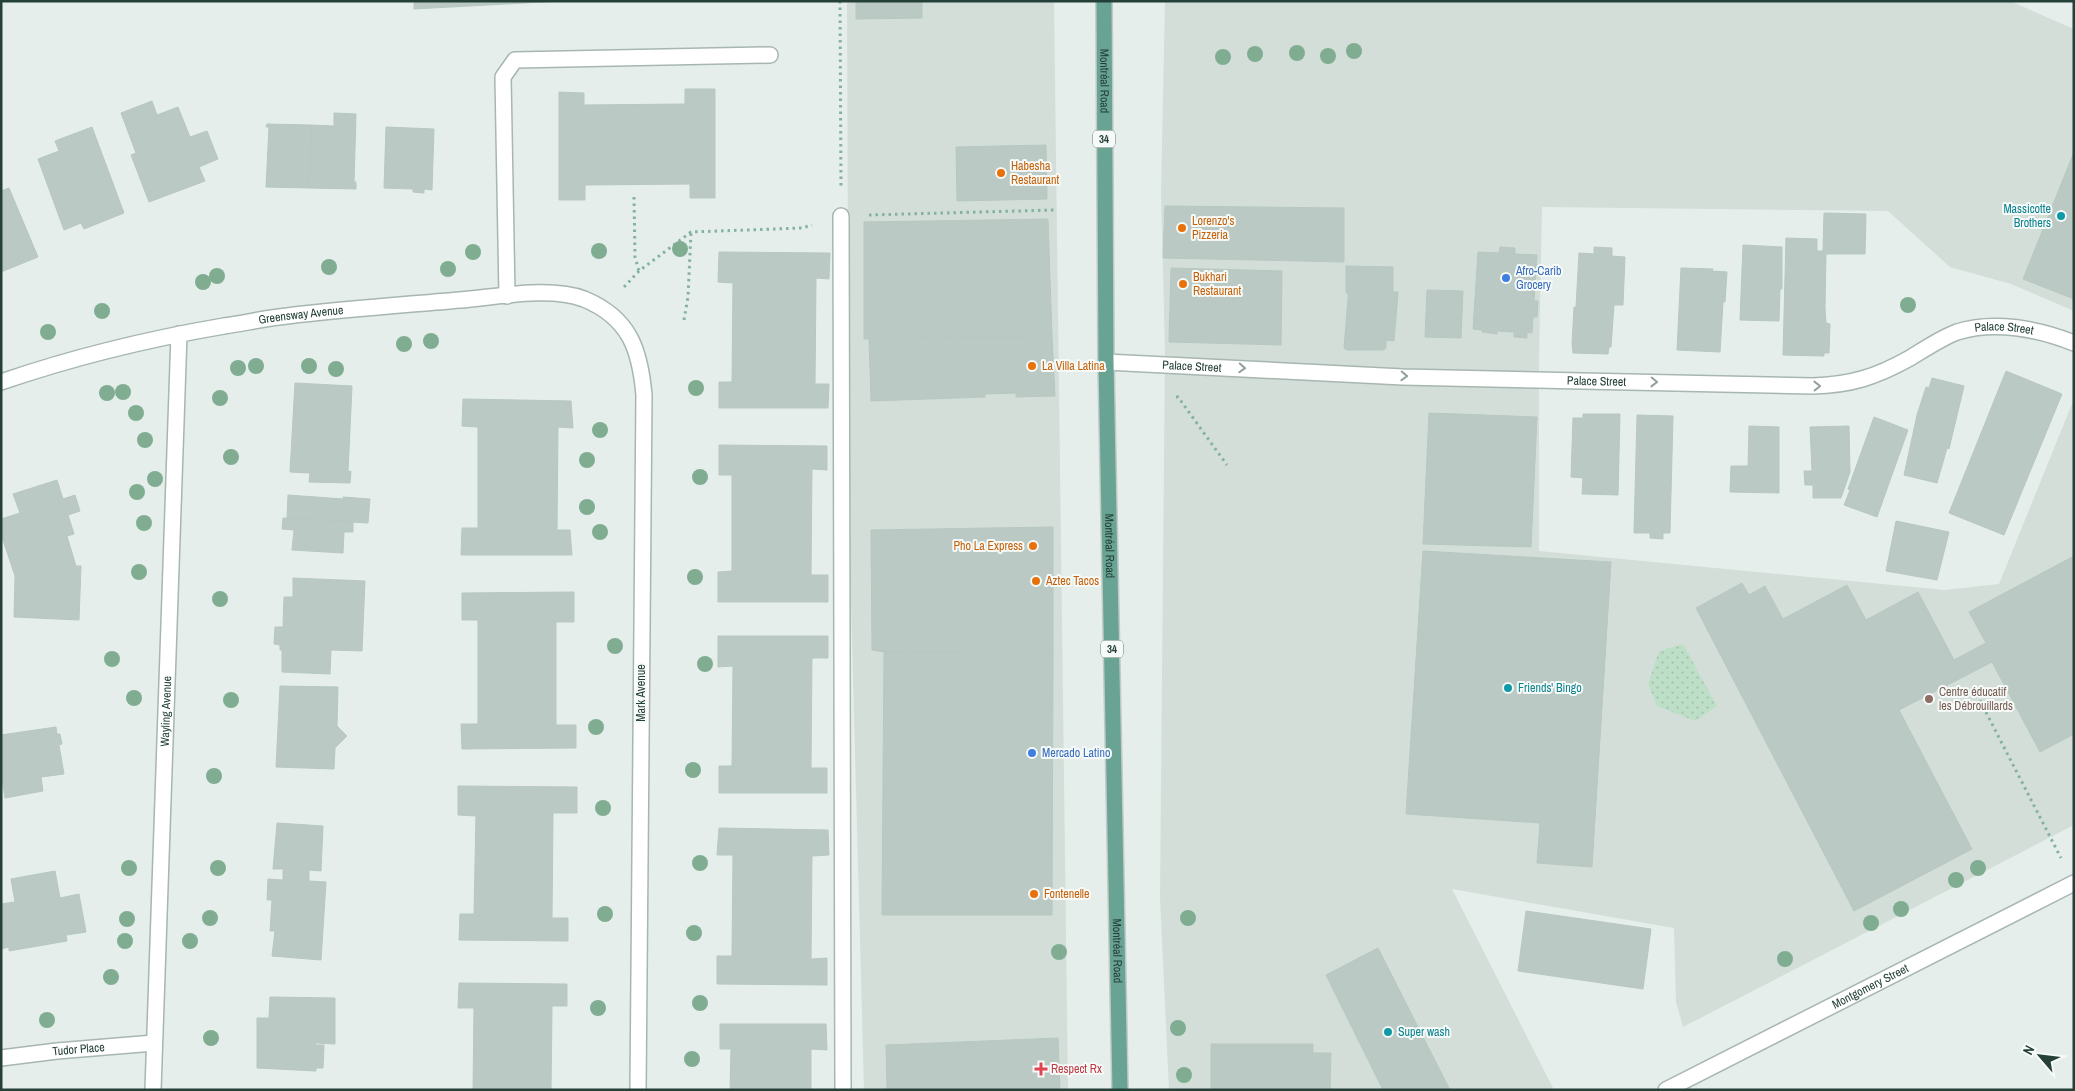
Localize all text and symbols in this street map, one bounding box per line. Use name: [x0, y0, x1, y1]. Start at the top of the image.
street label: Montréal Road: [1096, 49, 1113, 113]
road number: 34: [1093, 130, 1115, 148]
place label: Habesha Restaurant: [1011, 158, 1059, 188]
marker: Habesha Restaurant: [995, 167, 1007, 179]
place label: Massicotte Brothers: [2003, 201, 2051, 231]
marker: Massicotte Brothers: [2055, 210, 2067, 222]
place label: Lorenzo's Pizzeria: [1192, 213, 1234, 243]
marker: Lorenzo's Pizzeria: [1176, 222, 1188, 234]
place label: Afro-Carib Grocery: [1515, 263, 1561, 293]
place label: Bukhari Restaurant: [1193, 269, 1241, 299]
marker: Afro-Carib Grocery: [1500, 272, 1512, 284]
marker: Bukhari Restaurant: [1177, 278, 1189, 290]
street label: Greensway Avenue: [257, 302, 344, 328]
street label: Palace Street: [1973, 318, 2035, 339]
street label: Palace Street: [1162, 357, 1222, 376]
place label: La Villa Latina: [1042, 358, 1105, 374]
marker: La Villa Latina: [1026, 360, 1038, 372]
one-way arrow: [1238, 363, 1246, 374]
one-way arrow: [1401, 371, 1409, 382]
street label: Palace Street: [1567, 373, 1627, 390]
one-way arrow: [1651, 377, 1659, 388]
one-way arrow: [1814, 381, 1821, 391]
street label: Montréal Road: [1101, 513, 1118, 578]
place label: Pho La Express: [954, 538, 1023, 554]
marker: Pho La Express: [1027, 540, 1039, 552]
place label: Aztec Tacos: [1045, 573, 1099, 589]
marker: Aztec Tacos: [1030, 575, 1042, 587]
road number: 34: [1101, 641, 1123, 658]
street label: Mark Avenue: [633, 664, 649, 722]
street label: Wayling Avenue: [157, 676, 175, 747]
place label: Friends' Bingo: [1518, 680, 1582, 696]
marker: Friends' Bingo: [1502, 682, 1514, 694]
place label: Centre éducatif les Débrouillards: [1939, 684, 2013, 714]
marker: Centre éducatif les Débrouillards: [1923, 693, 1935, 705]
place label: Mercado Latino: [1042, 745, 1110, 761]
marker: Mercado Latino: [1026, 747, 1038, 759]
place label: Fontenelle: [1044, 886, 1089, 902]
marker: Fontenelle: [1028, 888, 1040, 900]
street label: Montréal Road: [1109, 918, 1126, 983]
street label: Montgomery Street: [1829, 960, 1911, 1012]
place label: Super wash: [1398, 1024, 1450, 1040]
marker: Super wash: [1382, 1026, 1394, 1038]
north arrow: [2015, 1031, 2065, 1081]
street label: Tudor Place: [51, 1039, 105, 1060]
text: N: [2019, 1042, 2038, 1058]
place label: Respect Rx: [1051, 1061, 1102, 1077]
marker: Respect Rx: [1035, 1063, 1047, 1075]

